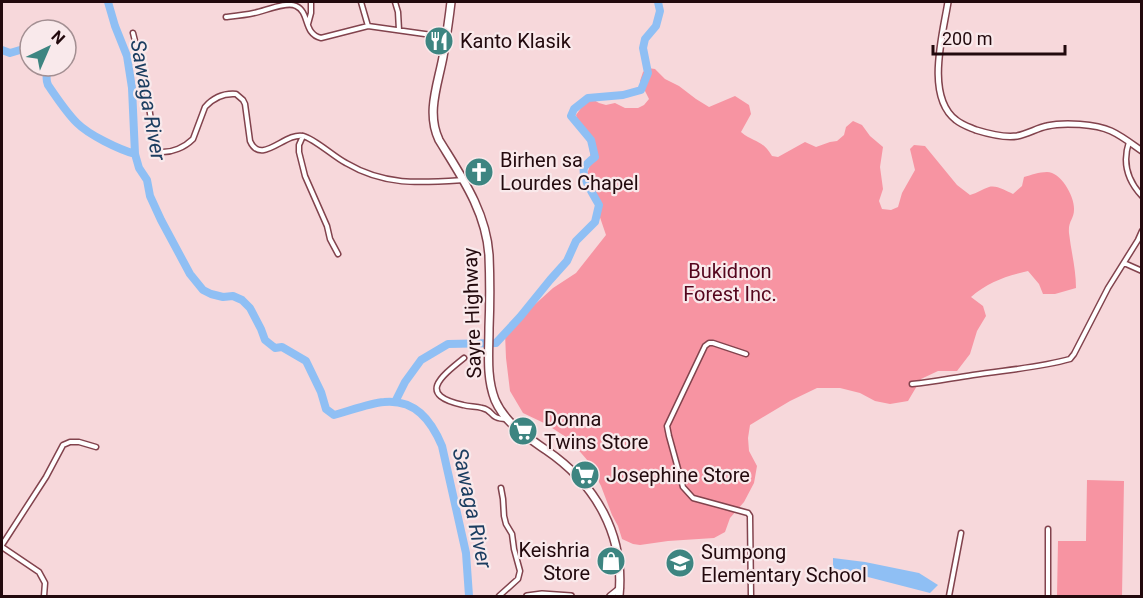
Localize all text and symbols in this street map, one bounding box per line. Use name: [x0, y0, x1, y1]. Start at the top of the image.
north arrow: [18, 18, 78, 78]
scale bar: [933, 18, 1065, 56]
restaurant icon: Kanto Klasik: [423, 25, 455, 57]
text: N: [47, 27, 69, 48]
text: 200 m: [942, 28, 993, 49]
place label: Kanto Klasik: [460, 29, 572, 53]
water label: Sawaga River: [126, 38, 171, 163]
place label: Birhen sa Lourdes Chapel: [500, 148, 639, 195]
church icon: Birhen sa Lourdes Chapel: [463, 156, 495, 188]
street label: Sayre Highway: [458, 247, 486, 379]
park label: Bukidnon Forest Inc.: [683, 259, 777, 306]
place label: Donna Twins Store: [544, 407, 648, 454]
supermarket icon: Donna Twins Store: [507, 415, 539, 447]
water label: Sawaga River: [448, 446, 497, 571]
supermarket icon: Josephine Store: [569, 459, 601, 491]
place label: Josephine Store: [606, 463, 750, 487]
place label: Keishria Store: [518, 538, 590, 585]
place label: Sumpong Elementary School: [701, 540, 867, 587]
shop icon: Keishria Store: [595, 545, 627, 577]
school or university icon: Sumpong Elementary School: [664, 547, 696, 579]

